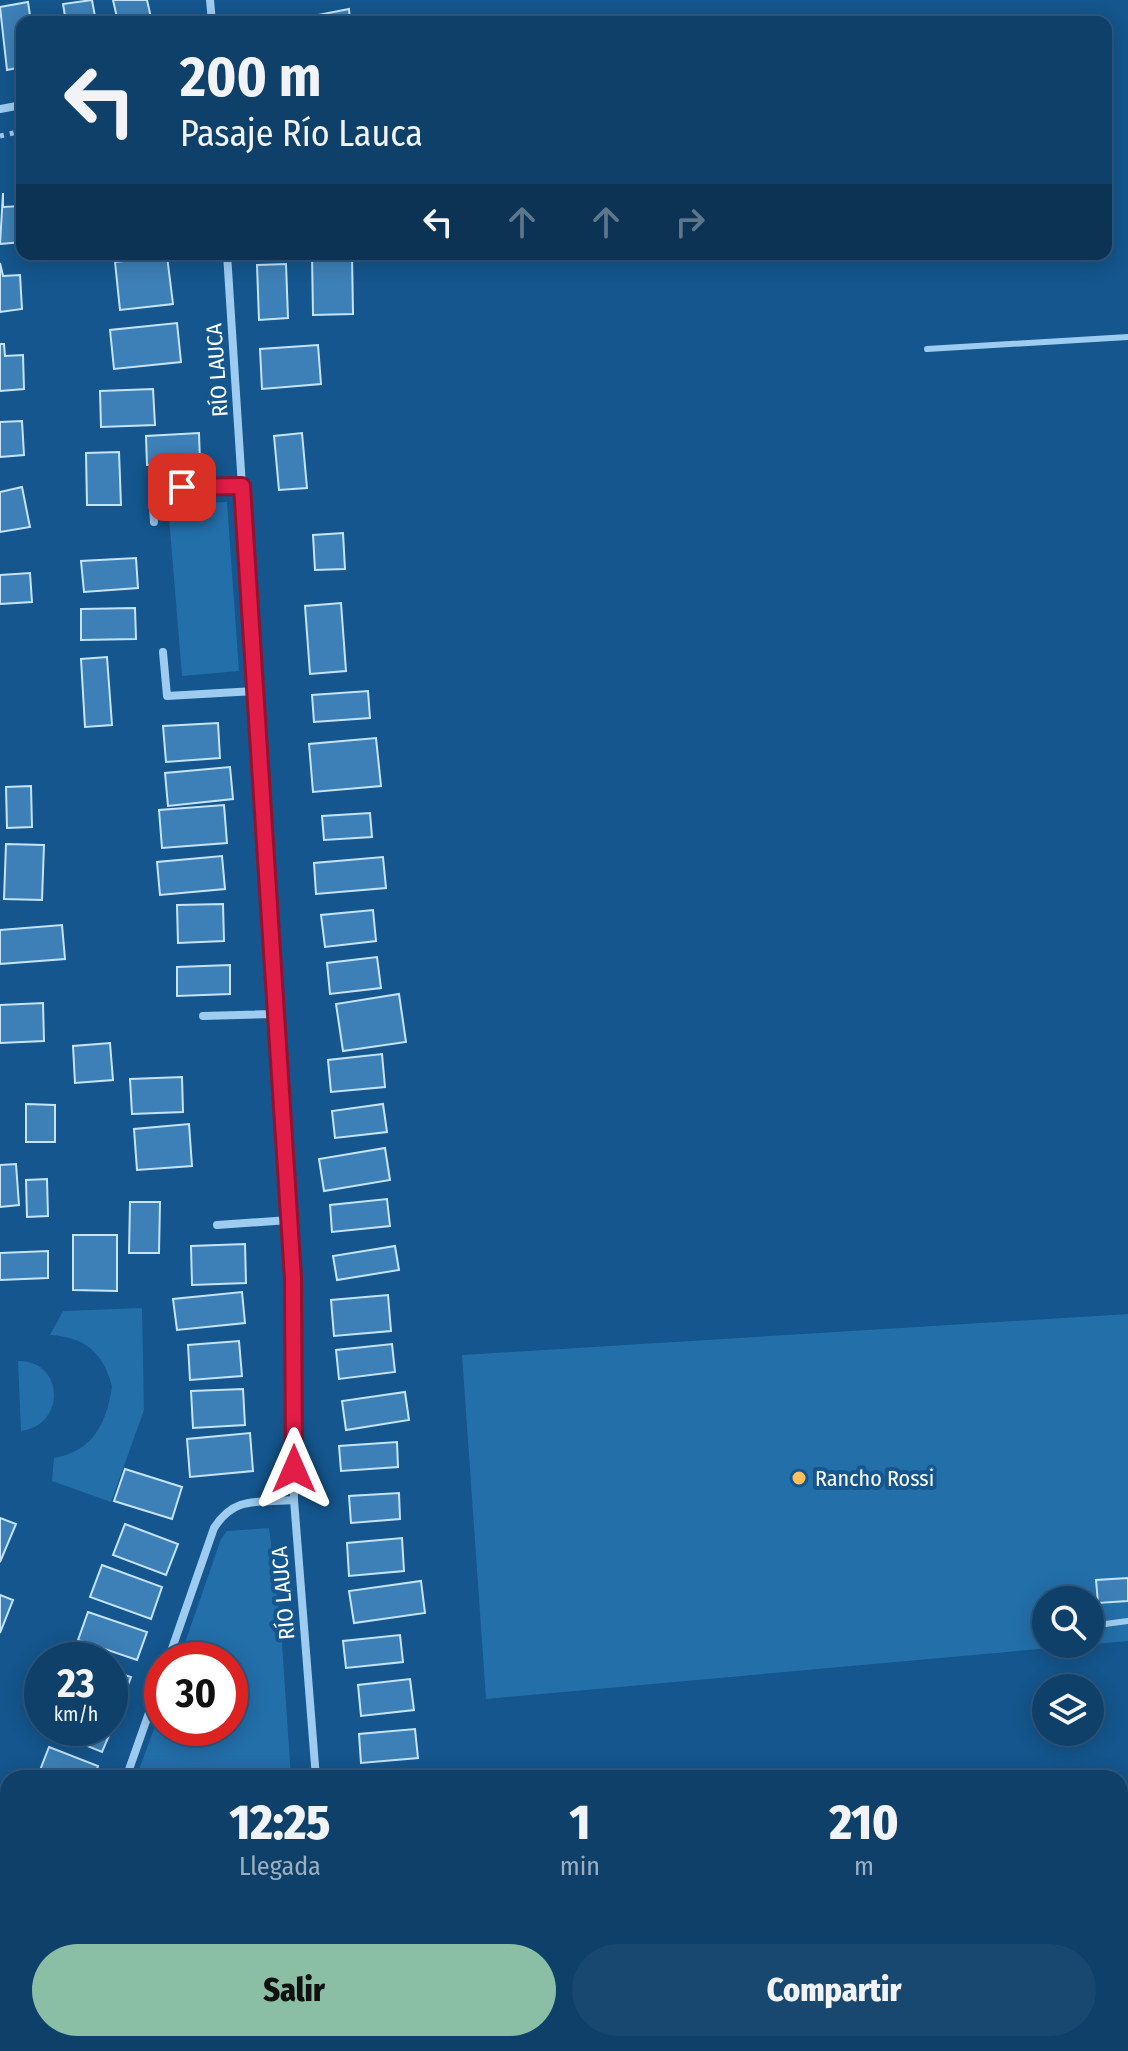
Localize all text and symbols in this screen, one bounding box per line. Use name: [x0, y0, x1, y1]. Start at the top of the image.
text: 200 m: [180, 44, 321, 111]
icon: left: [48, 48, 152, 152]
text: Pasaje Río Lauca: [180, 112, 423, 156]
icon: left: [416, 200, 460, 244]
icon: ahead: [500, 200, 544, 244]
icon: ahead: [584, 200, 628, 244]
icon: right: [668, 200, 712, 244]
street label: RÍO LAUCA: [200, 322, 234, 418]
pin: [148, 453, 216, 521]
icon: arrive: [160, 465, 204, 509]
position arrow: [252, 1427, 336, 1511]
place label: Rancho Rossi: [815, 1465, 934, 1492]
marker: Rancho Rossi: [790, 1469, 808, 1487]
street label: RÍO LAUCA: [265, 1545, 301, 1641]
map controls: [1032, 1586, 1104, 1746]
button: search: [1032, 1586, 1104, 1658]
speed limit sign: 30: [144, 1642, 248, 1746]
text: 23: [57, 1660, 95, 1708]
button: layers: [1032, 1674, 1104, 1746]
text: km/h: [54, 1702, 98, 1726]
text: 12:25: [229, 1794, 330, 1852]
text: 1: [570, 1794, 590, 1852]
text: 210: [829, 1794, 899, 1852]
text: Llegada: [239, 1851, 321, 1882]
text: min: [560, 1851, 600, 1882]
text: m: [854, 1851, 874, 1882]
button: Salir: [32, 1944, 556, 2036]
button: Compartir: [572, 1944, 1096, 2036]

